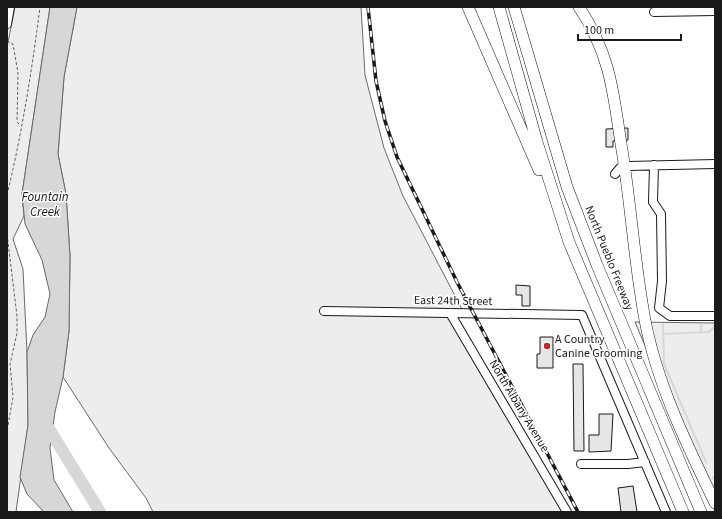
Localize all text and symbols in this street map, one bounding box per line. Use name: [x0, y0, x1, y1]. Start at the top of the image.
scale bar: [578, 16, 681, 42]
text: 100 m: [584, 22, 614, 39]
water label: Fountain Creek: [21, 188, 69, 221]
street label: North Pueblo Freeway: [580, 203, 638, 313]
street label: East 24th Street: [414, 292, 492, 310]
place label: A Country Canine Grooming: [555, 331, 642, 362]
marker: A Country Canine Grooming: [542, 341, 552, 351]
street label: North Albany Avenue: [485, 357, 553, 455]

